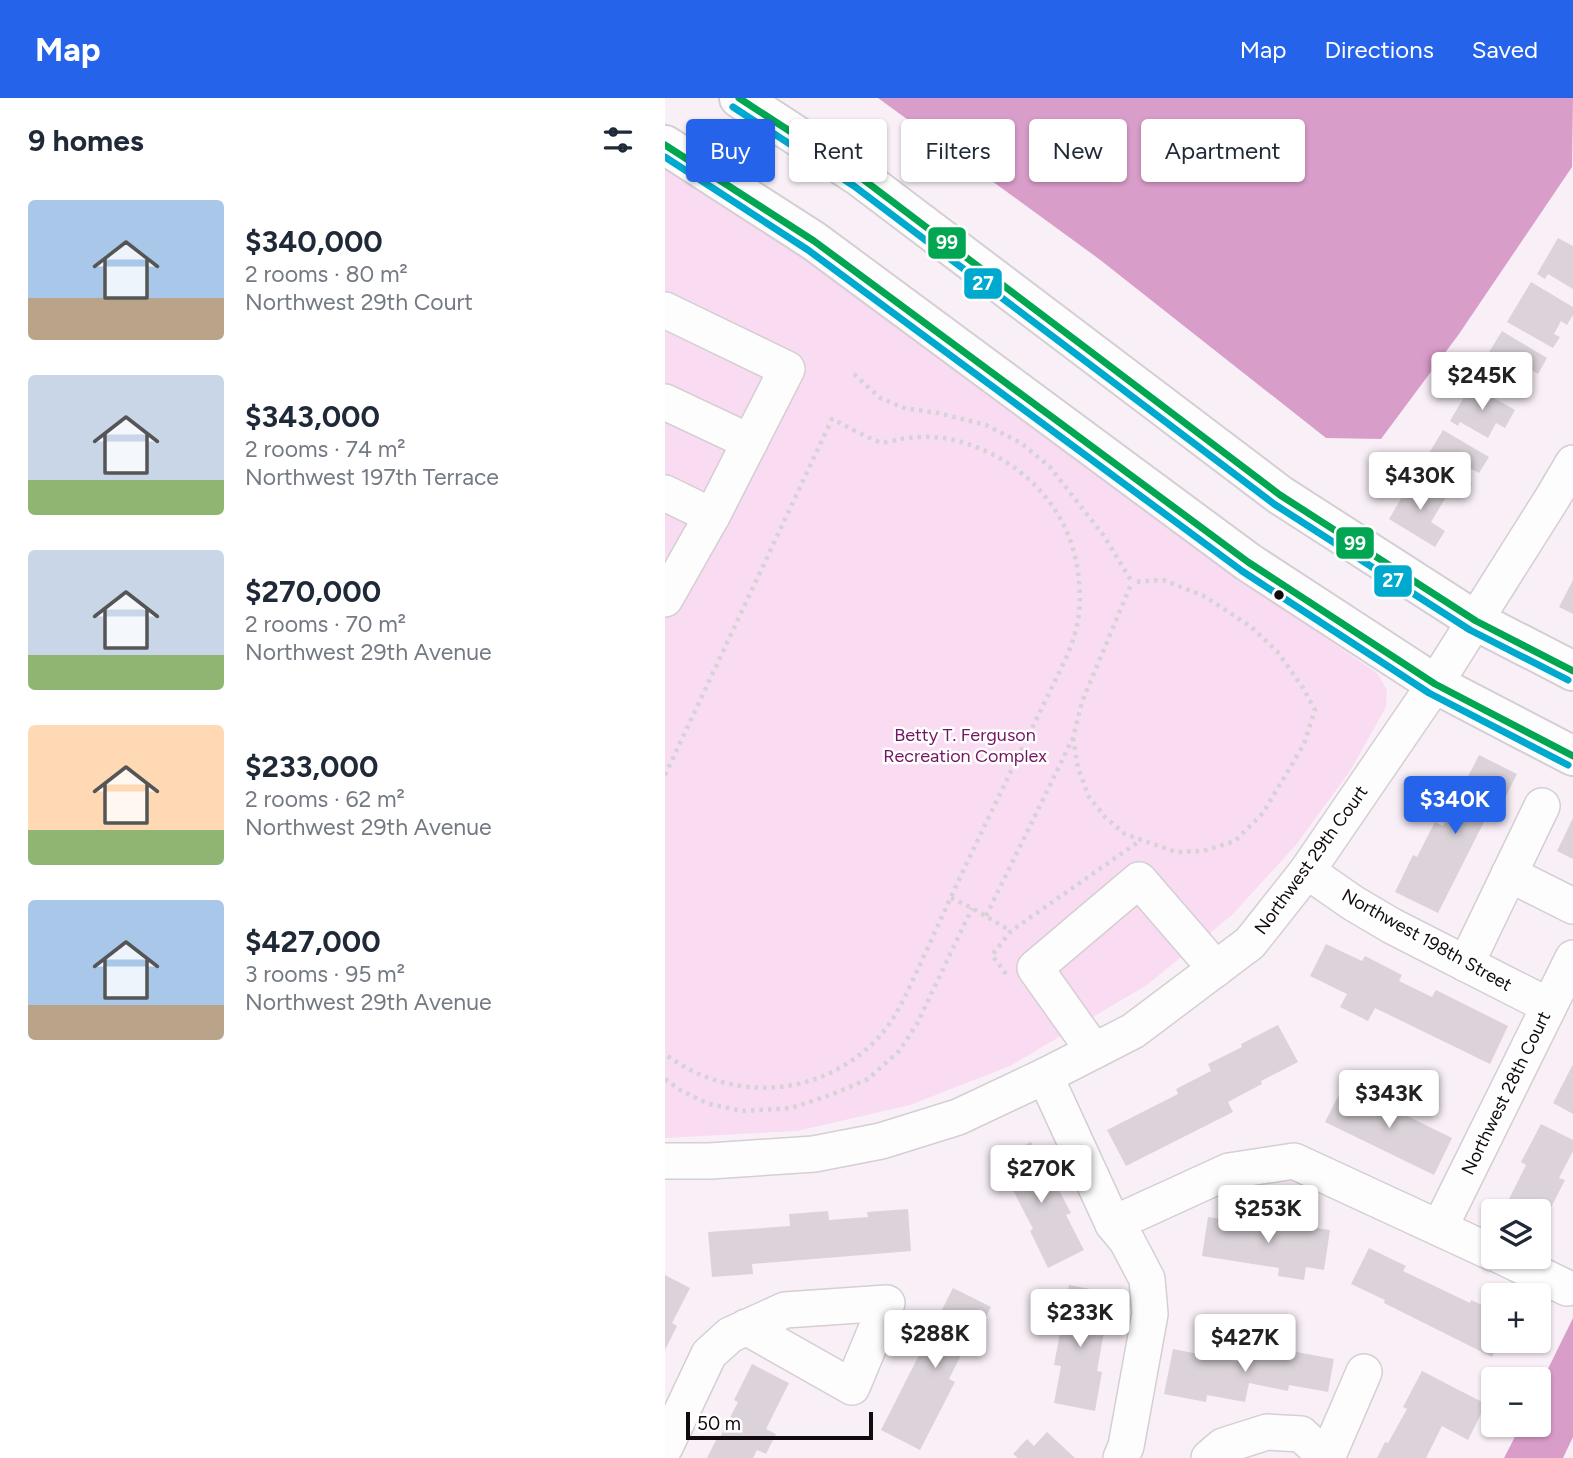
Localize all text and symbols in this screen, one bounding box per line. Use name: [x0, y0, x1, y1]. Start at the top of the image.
text: Map: [35, 30, 101, 69]
text: Map: [1240, 35, 1286, 64]
text: Directions: [1324, 35, 1434, 64]
text: Saved: [1472, 35, 1538, 64]
chip: Buy: [686, 119, 775, 182]
chip: Rent: [789, 119, 887, 182]
chip: Filters: [901, 119, 1015, 182]
chip: New: [1029, 119, 1127, 182]
chip: Apartment: [1141, 119, 1305, 182]
icon: filters: [599, 121, 637, 159]
text: 9 homes: [28, 122, 144, 159]
text: $340,000: [245, 223, 383, 260]
line badge: 99: [927, 226, 967, 260]
icon: home: [84, 228, 168, 312]
text: 99: [936, 231, 958, 254]
text: 2 rooms · 80 m²: [245, 260, 408, 288]
line badge: 27: [963, 267, 1003, 300]
text: 27: [972, 272, 994, 295]
text: Northwest 29th Court: [245, 288, 473, 316]
pin: $245K: [1433, 352, 1531, 412]
text: $245K: [1447, 361, 1517, 389]
text: $343,000: [245, 398, 380, 435]
icon: home: [84, 403, 168, 487]
text: 2 rooms · 74 m²: [245, 435, 406, 463]
pin: $430K: [1371, 452, 1469, 512]
text: $430K: [1385, 461, 1455, 489]
text: Northwest 197th Terrace: [245, 463, 499, 491]
line badge: 99: [1335, 526, 1375, 560]
text: 99: [1344, 532, 1366, 555]
line badge: 27: [1373, 564, 1413, 598]
text: 27: [1382, 569, 1404, 592]
text: $270,000: [245, 573, 381, 610]
icon: home: [84, 578, 168, 662]
unlabelled marker: [1272, 588, 1286, 602]
text: 2 rooms · 70 m²: [245, 610, 406, 638]
text: Northwest 29th Avenue: [245, 638, 492, 666]
park label: Betty T. Ferguson Recreation Complex: [883, 724, 1047, 767]
text: $233,000: [245, 748, 378, 785]
icon: home: [84, 753, 168, 837]
pin: $340K: [1406, 776, 1504, 836]
street label: Northwest 29th Court: [1250, 781, 1372, 939]
text: 2 rooms · 62 m²: [245, 785, 405, 813]
text: $340K: [1420, 785, 1490, 813]
text: Northwest 29th Avenue: [245, 813, 492, 841]
street label: Northwest 198th Street: [1338, 884, 1516, 996]
text: $427,000: [245, 923, 381, 960]
icon: home: [84, 928, 168, 1012]
text: 3 rooms · 95 m²: [245, 960, 405, 988]
text: Northwest 29th Avenue: [245, 988, 492, 1016]
street label: Northwest 28th Court: [1457, 1007, 1555, 1178]
pin: $343K: [1340, 1070, 1438, 1130]
text: $343K: [1355, 1079, 1423, 1107]
pin: $270K: [992, 1146, 1090, 1205]
text: $270K: [1006, 1154, 1076, 1182]
pin: $253K: [1219, 1186, 1317, 1245]
text: $253K: [1234, 1194, 1302, 1222]
map controls: [1481, 1199, 1551, 1437]
button: layers: [1481, 1199, 1551, 1269]
button: +: [1481, 1283, 1551, 1353]
pin: $233K: [1031, 1290, 1129, 1349]
text: $233K: [1047, 1298, 1113, 1326]
pin: $288K: [886, 1310, 984, 1370]
pin: $427K: [1196, 1314, 1294, 1374]
text: $288K: [900, 1319, 970, 1347]
text: $427K: [1211, 1323, 1279, 1351]
button: −: [1481, 1367, 1551, 1437]
scale bar: [686, 1409, 873, 1441]
text: 50 m: [697, 1412, 741, 1435]

